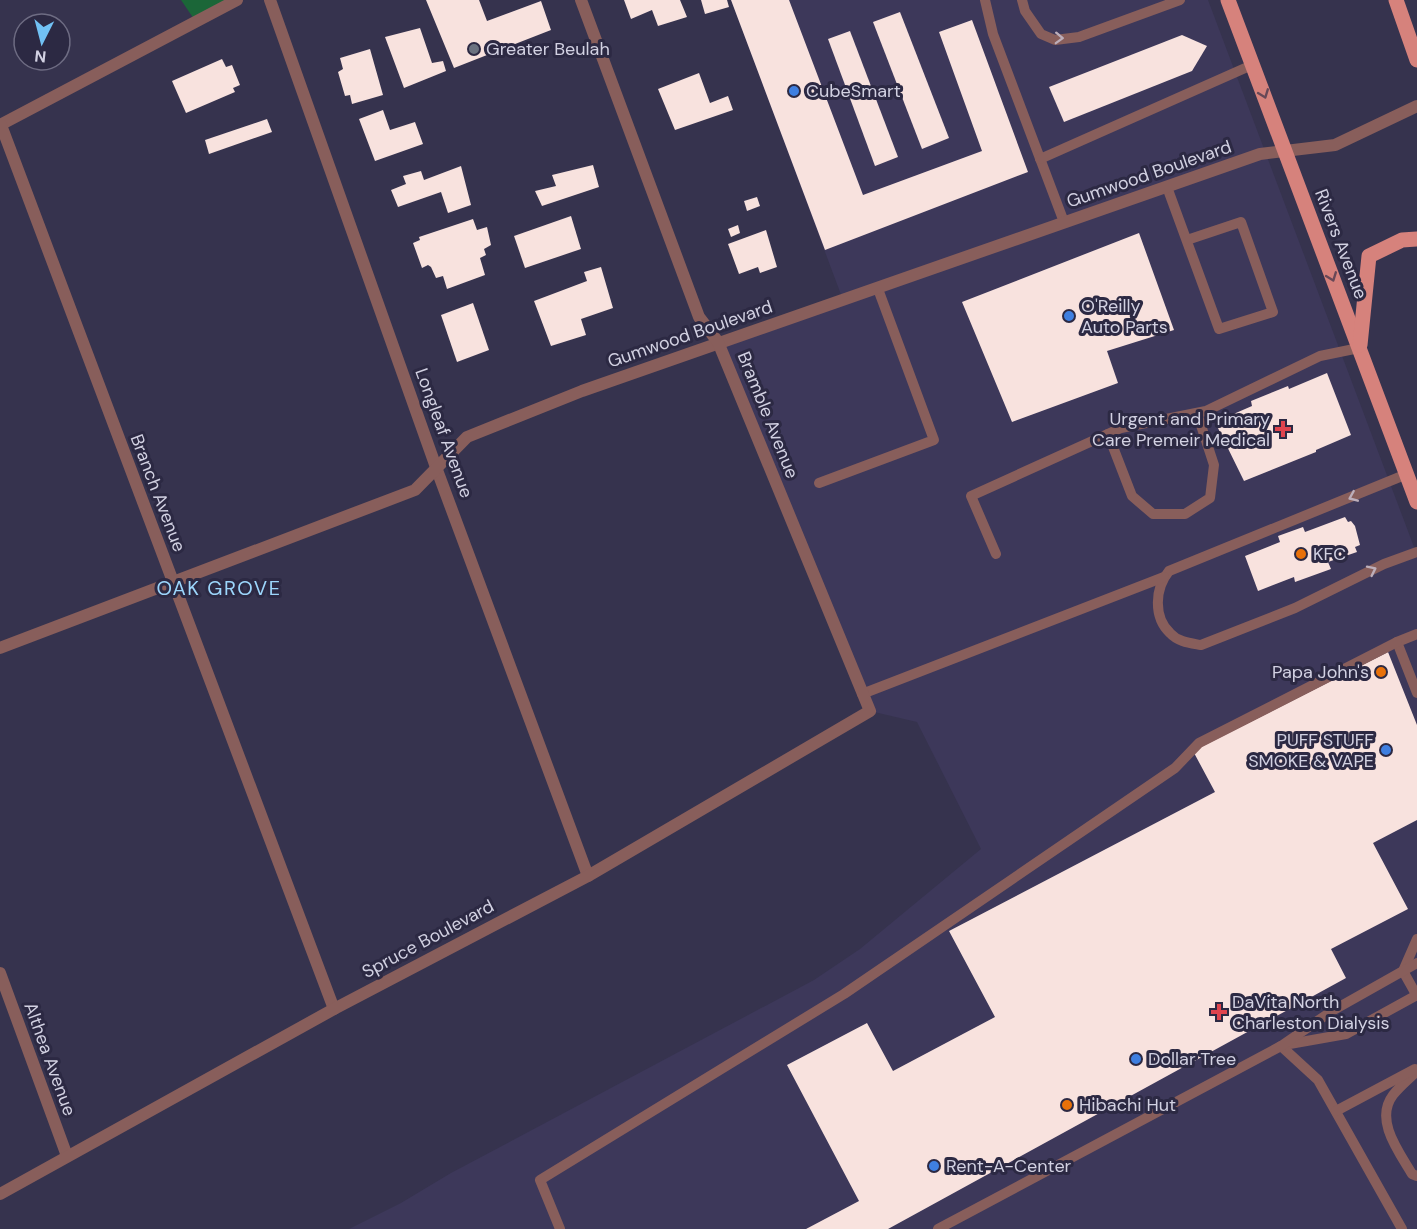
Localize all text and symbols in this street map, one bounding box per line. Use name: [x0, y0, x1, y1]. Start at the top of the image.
north arrow: [12, 12, 72, 72]
one-way arrow: [1055, 31, 1064, 44]
place label: Greater Beulah: [486, 37, 610, 61]
marker: Greater Beulah: [467, 42, 481, 56]
text: N: [34, 45, 47, 67]
place label: CubeSmart: [806, 79, 901, 103]
marker: CubeSmart: [787, 84, 801, 98]
one-way arrow: [1256, 88, 1269, 99]
street label: Gumwood Boulevard: [1063, 134, 1235, 214]
street label: Rivers Avenue: [1309, 186, 1373, 302]
one-way arrow: [1325, 271, 1338, 281]
street label: Gumwood Boulevard: [604, 294, 776, 374]
place label: O'Reilly Auto Parts: [1081, 294, 1168, 339]
marker: O'Reilly Auto Parts: [1062, 309, 1076, 323]
street label: Bramble Avenue: [732, 348, 804, 482]
street label: Longleaf Avenue: [409, 365, 479, 501]
place label: Urgent and Primary Care Premeir Medical: [1092, 407, 1270, 452]
marker: Urgent and Primary Care Premeir Medical: [1274, 420, 1292, 438]
street label: Branch Avenue: [125, 431, 191, 555]
one-way arrow: [1348, 490, 1359, 502]
place label: KFC: [1313, 542, 1346, 566]
marker: KFC: [1294, 547, 1308, 561]
one-way arrow: [1366, 566, 1377, 577]
district label: OAK GROVE: [157, 575, 281, 601]
place label: Papa John's: [1272, 660, 1369, 684]
marker: Papa John's: [1374, 665, 1388, 679]
place label: PUFF STUFF SMOKE & VAPE: [1248, 728, 1374, 773]
marker: PUFF STUFF SMOKE & VAPE: [1379, 743, 1393, 757]
street label: Spruce Boulevard: [358, 894, 498, 984]
place label: DaVita North Charleston Dialysis: [1232, 990, 1390, 1035]
street label: Althea Avenue: [18, 999, 82, 1119]
marker: DaVita North Charleston Dialysis: [1210, 1003, 1228, 1021]
place label: Dollar Tree: [1148, 1047, 1236, 1071]
marker: Dollar Tree: [1129, 1052, 1143, 1066]
place label: Hibachi Hut: [1079, 1093, 1176, 1117]
marker: Hibachi Hut: [1060, 1098, 1074, 1112]
place label: Rent-A-Center: [946, 1154, 1072, 1178]
marker: Rent-A-Center: [927, 1159, 941, 1173]

